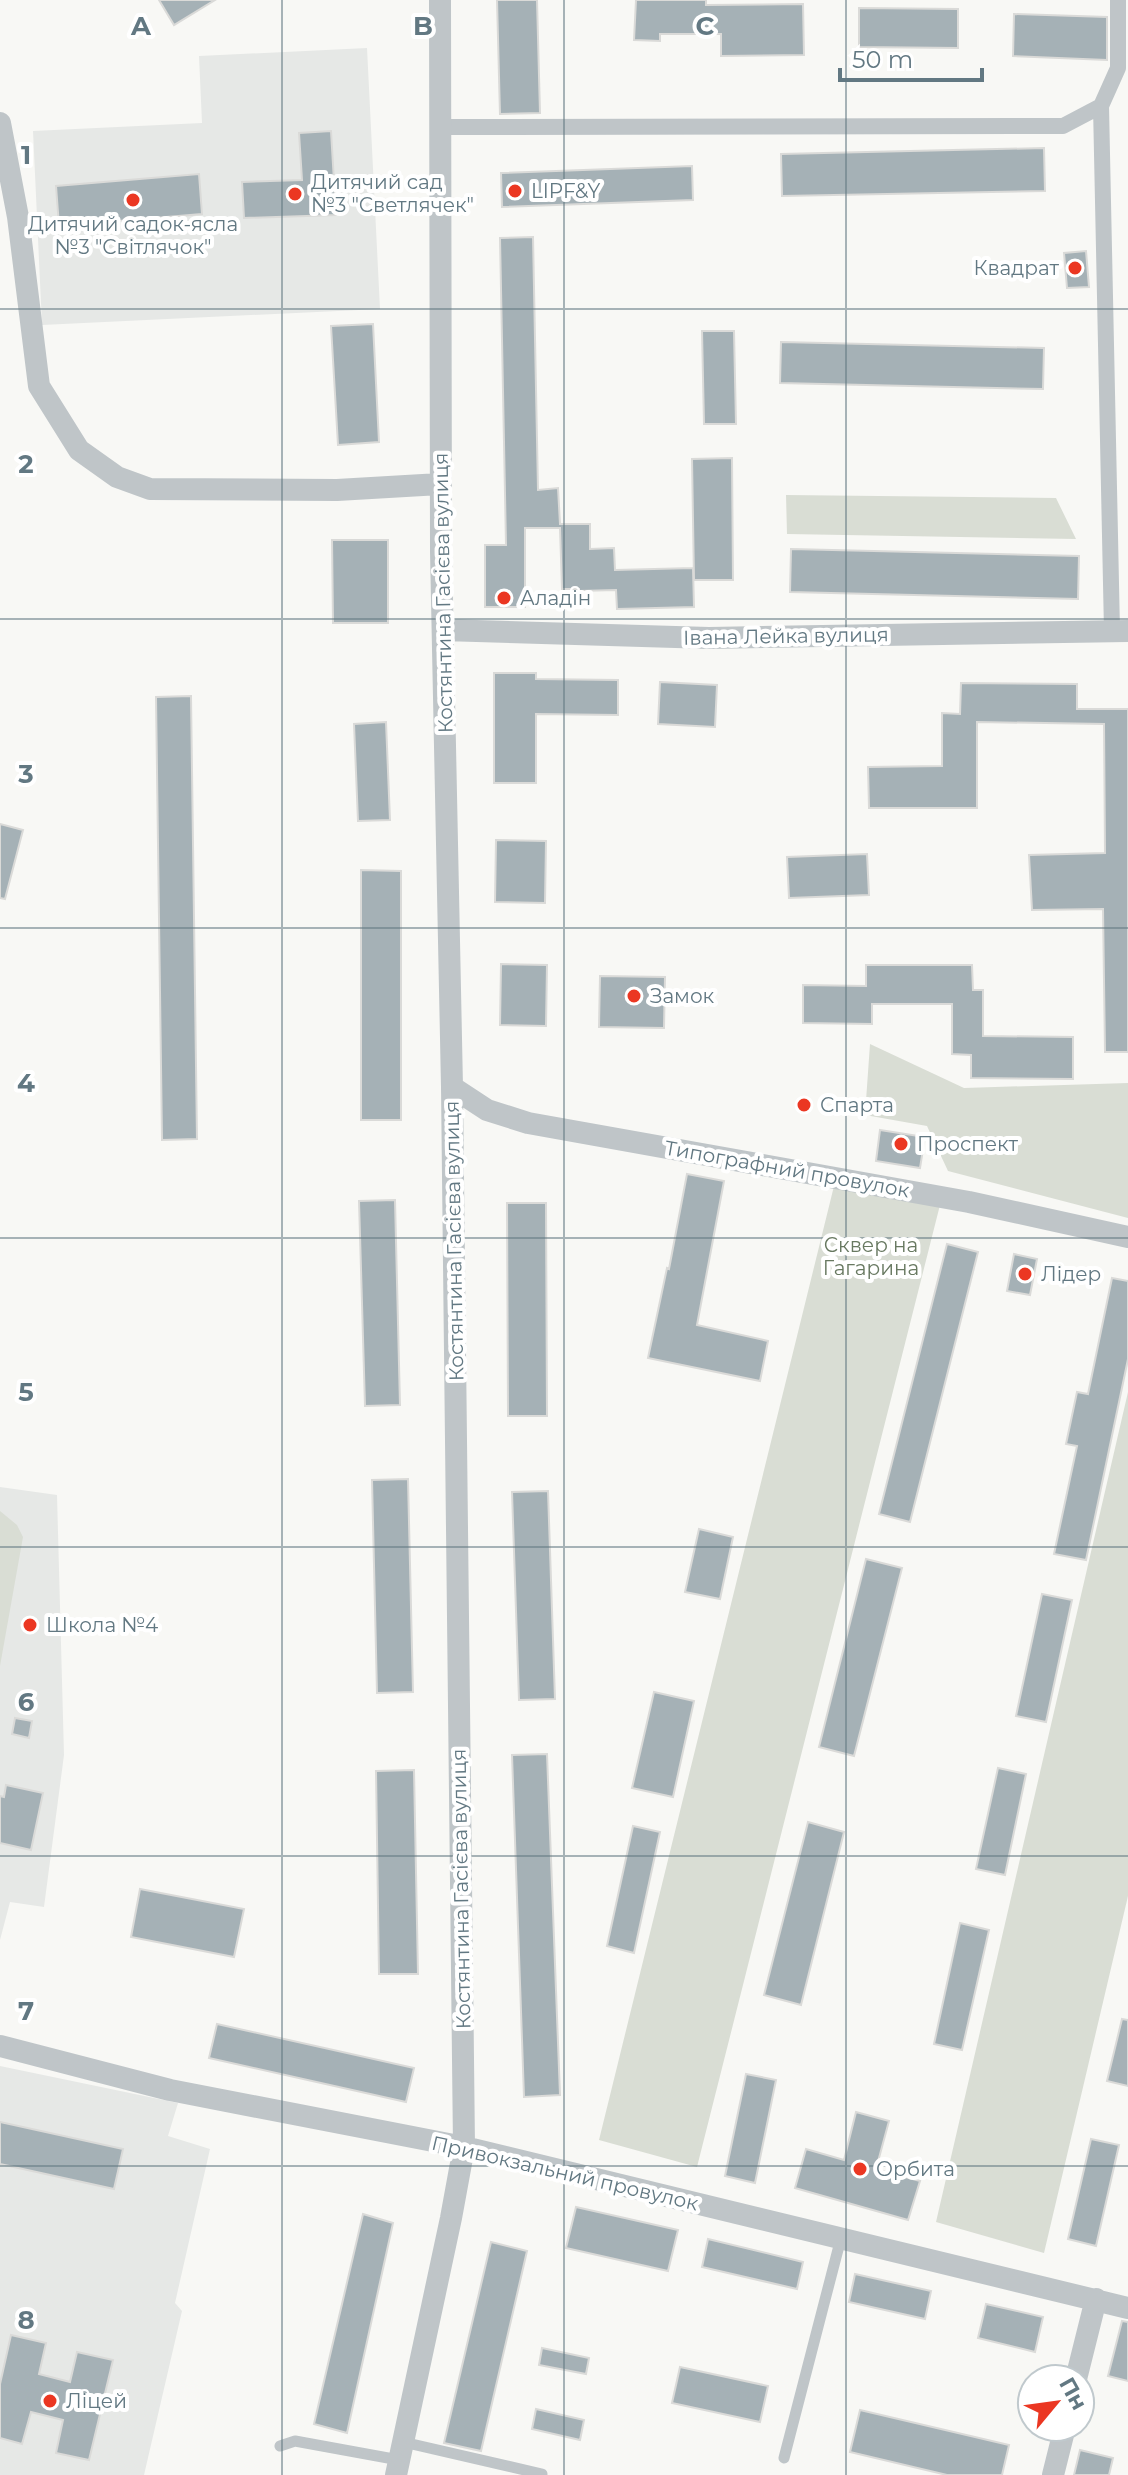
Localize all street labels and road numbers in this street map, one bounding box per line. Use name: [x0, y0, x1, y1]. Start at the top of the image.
street label: Костянтина Гасієва вулиця: [429, 453, 457, 733]
street label: Івана Лейка вулиця: [683, 622, 889, 650]
street label: Костянтина Гасієва вулиця: [440, 1101, 468, 1381]
street label: Типографний провулок: [663, 1136, 912, 1202]
street label: Костянтина Гасієва вулиця: [447, 1749, 475, 2029]
street label: Привокзальний провулок: [429, 2131, 701, 2215]

